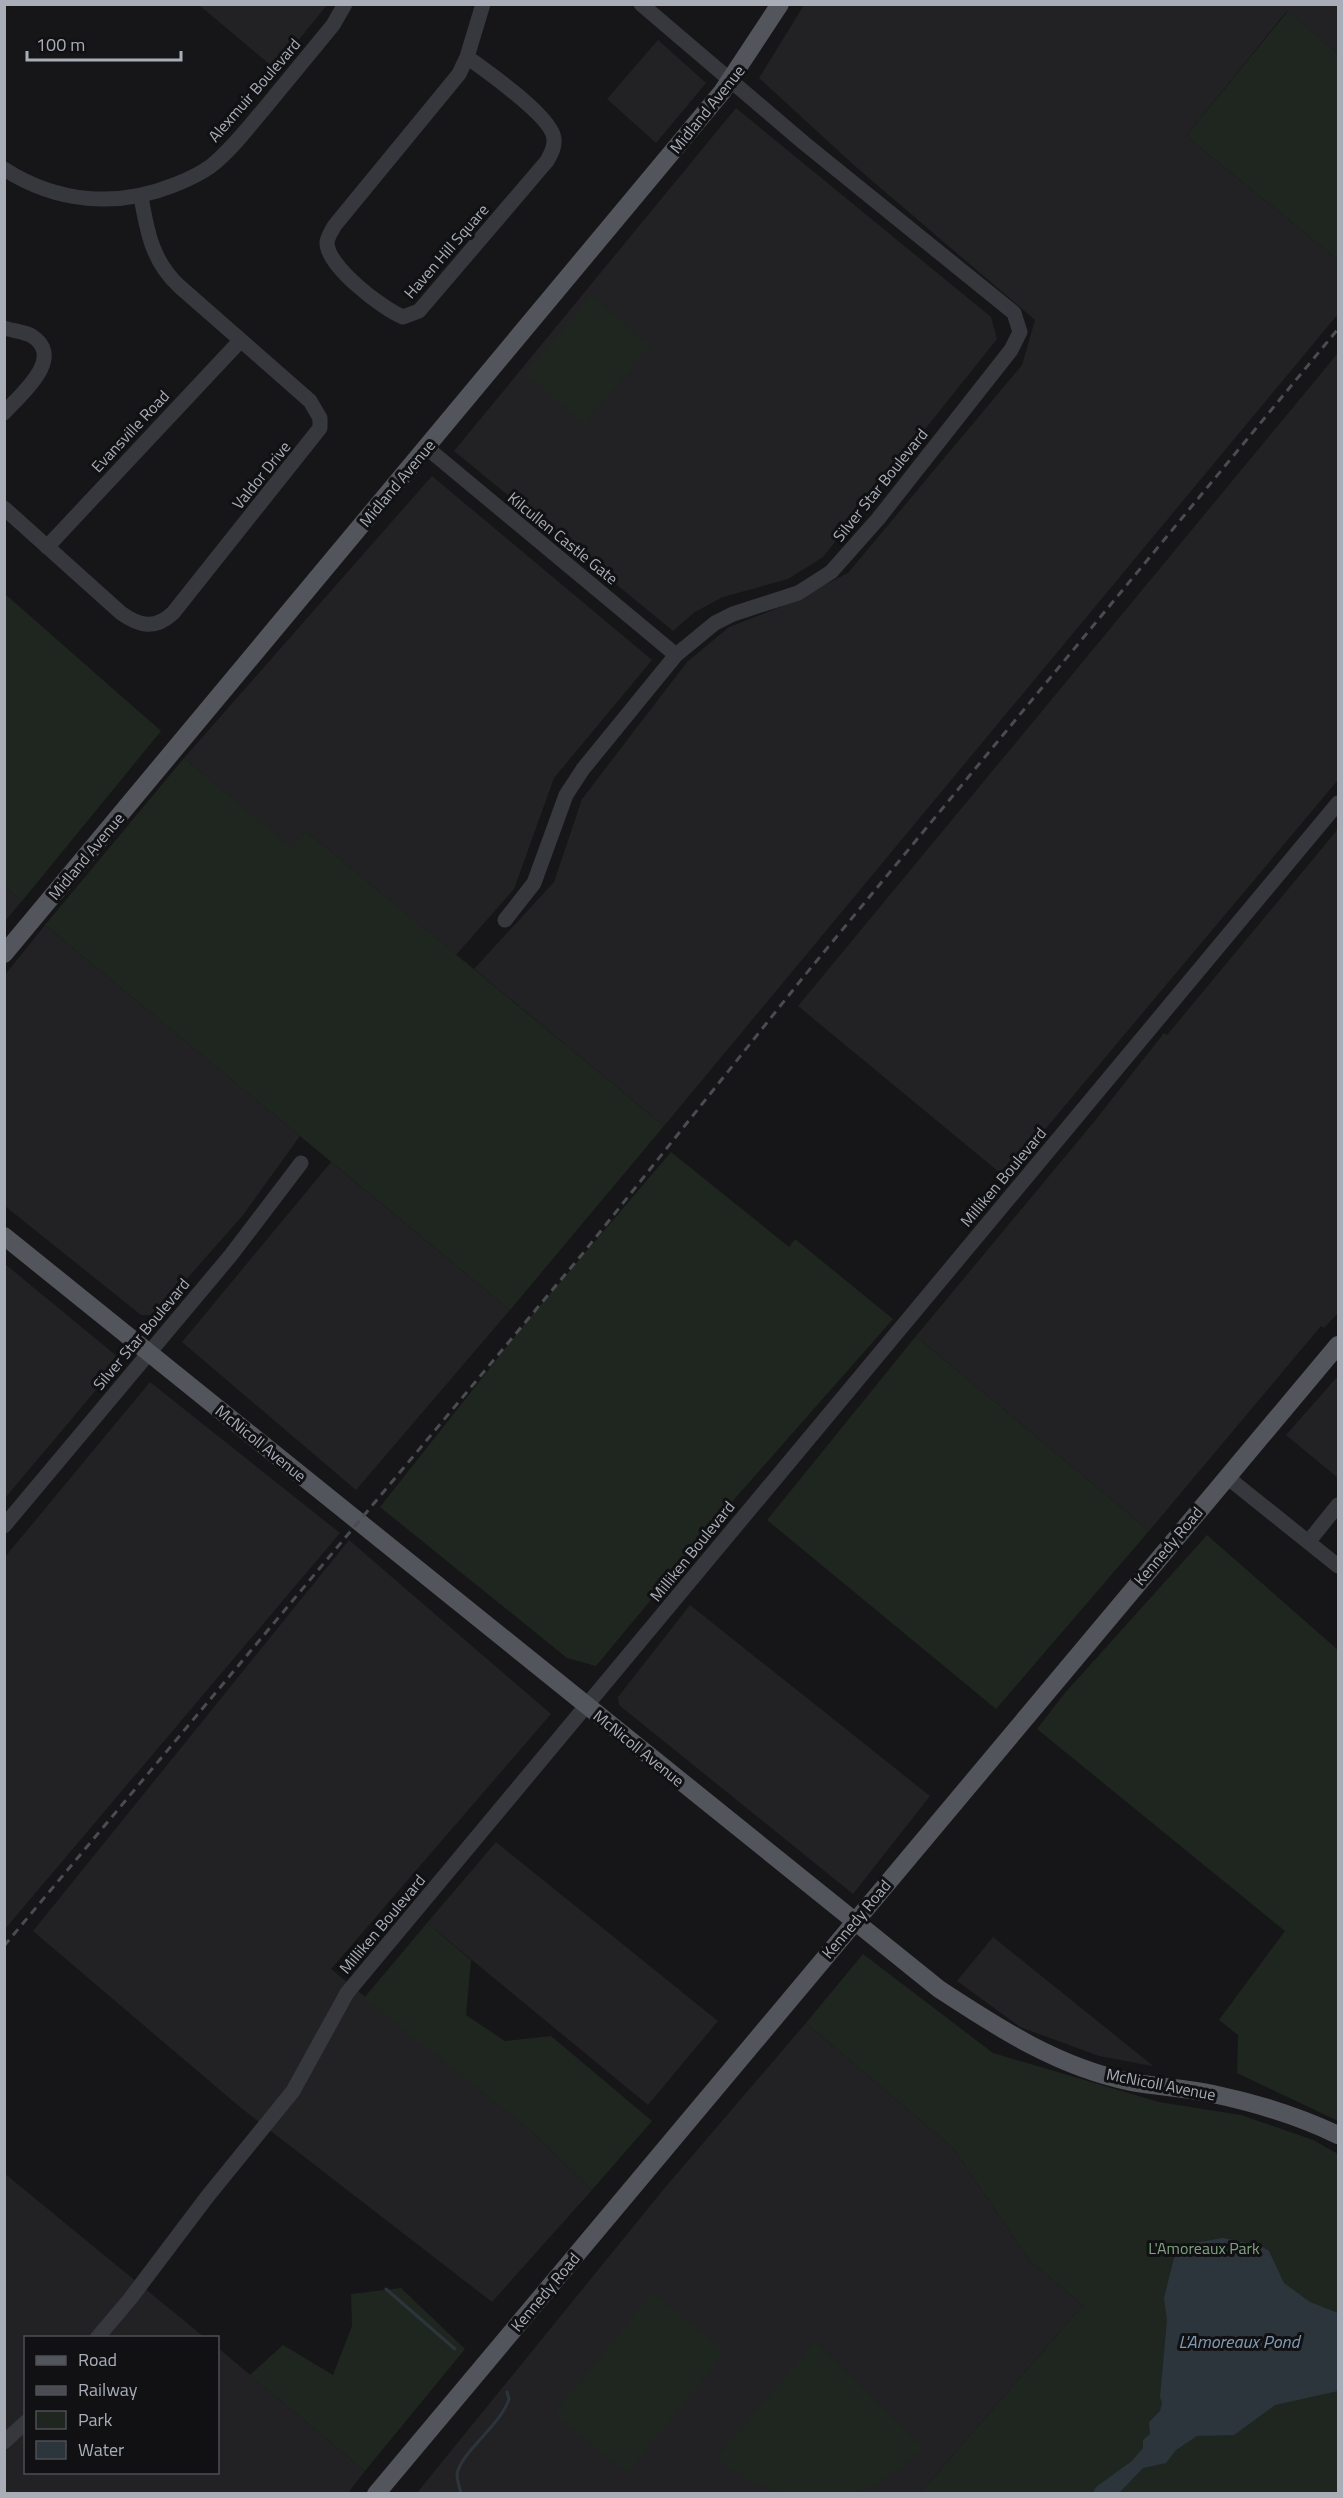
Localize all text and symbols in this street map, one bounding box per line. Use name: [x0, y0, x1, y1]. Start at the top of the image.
scale bar: [27, 24, 182, 62]
text: 100 m: [36, 31, 85, 58]
street label: Alexmuir Boulevard: [202, 33, 306, 147]
street label: Midland Avenue: [664, 60, 750, 158]
street label: Haven Hill Square: [398, 198, 494, 304]
street label: Evansville Road: [85, 384, 175, 478]
street label: Silver Star Boulevard: [827, 423, 933, 547]
street label: Midland Avenue: [353, 434, 441, 532]
street label: Valdor Drive: [226, 436, 296, 514]
street label: Kilcullen Castle Gate: [503, 486, 623, 590]
street label: Midland Avenue: [42, 807, 130, 905]
street label: Milliken Boulevard: [954, 1122, 1052, 1232]
street label: Silver Star Boulevard: [87, 1273, 195, 1395]
street label: McNicoll Avenue: [210, 1399, 312, 1487]
street label: Milliken Boulevard: [644, 1496, 740, 1606]
street label: Kennedy Road: [1128, 1501, 1208, 1591]
street label: McNicoll Avenue: [588, 1704, 690, 1792]
street label: Milliken Boulevard: [333, 1869, 431, 1979]
street label: Kennedy Road: [816, 1874, 896, 1964]
street label: McNicoll Avenue: [1104, 2062, 1218, 2106]
park label: L'Amoreaux Park: [1148, 2236, 1260, 2260]
street label: Kennedy Road: [505, 2247, 585, 2337]
water label: L'Amoreaux Pond: [1178, 2328, 1302, 2355]
legend: [24, 2336, 219, 2474]
text: Road: [78, 2346, 117, 2373]
text: Railway: [78, 2376, 138, 2403]
text: Park: [78, 2406, 113, 2433]
text: Water: [78, 2436, 124, 2463]

